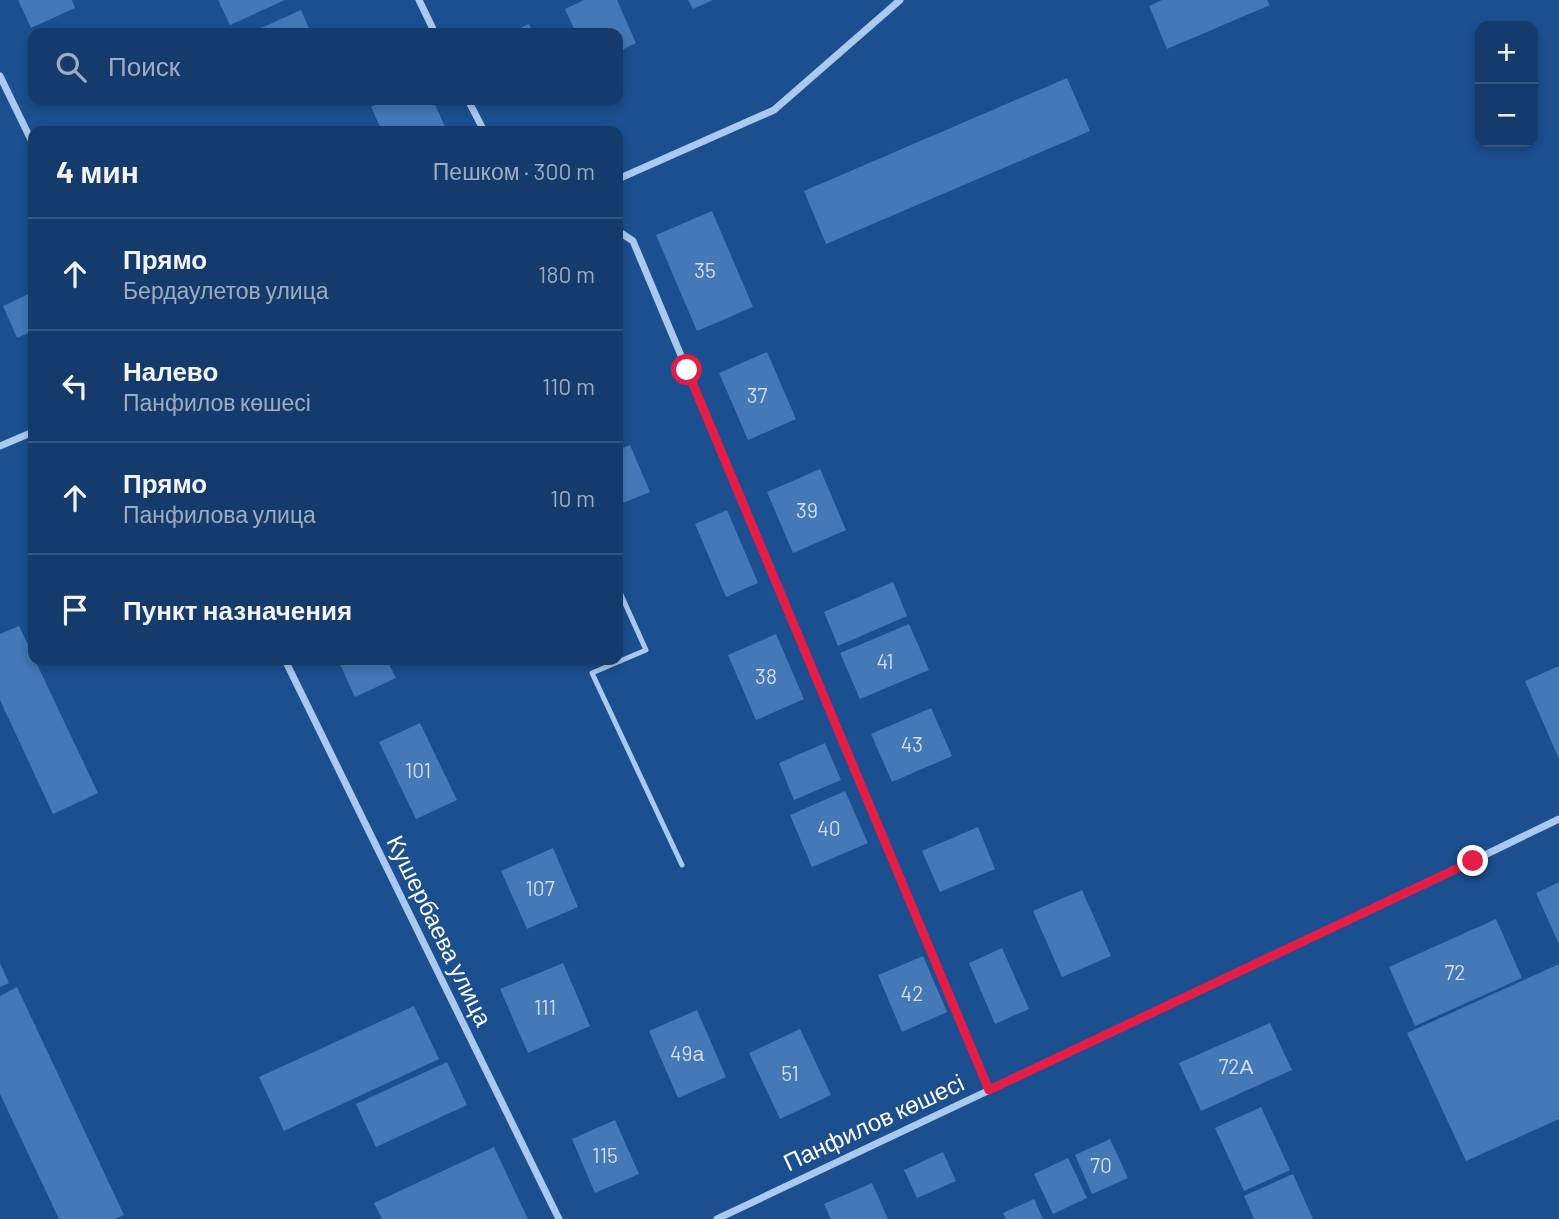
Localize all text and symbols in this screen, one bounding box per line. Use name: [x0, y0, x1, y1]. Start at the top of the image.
map controls: [1475, 21, 1538, 147]
button: +: [1475, 21, 1538, 84]
search box: [28, 28, 623, 105]
icon: search: [52, 48, 90, 86]
text: Поиск: [108, 50, 180, 81]
button: −: [1475, 84, 1538, 147]
text: 4 мин: [56, 153, 139, 189]
text: Пешком · 300 m: [433, 157, 595, 185]
text: Прямо: [123, 243, 207, 274]
icon: ahead: [56, 255, 94, 293]
house number: 35: [694, 257, 716, 282]
text: 180 m: [538, 260, 595, 288]
text: Бердаулетов улица: [123, 276, 329, 304]
route start: [671, 354, 702, 385]
text: Налево: [123, 355, 218, 386]
icon: left: [56, 367, 94, 405]
text: 110 m: [542, 372, 595, 400]
house number: 37: [747, 382, 767, 407]
text: Панфилов көшесі: [123, 388, 311, 416]
text: Прямо: [123, 467, 207, 498]
icon: ahead: [56, 479, 94, 517]
text: 10 m: [550, 484, 595, 512]
house number: 39: [796, 497, 818, 522]
text: Панфилова улица: [123, 500, 316, 528]
icon: arrive: [56, 591, 94, 629]
text: Пункт назначения: [123, 594, 352, 625]
house number: 41: [877, 648, 894, 673]
house number: 38: [755, 663, 777, 688]
house number: 43: [901, 731, 923, 756]
house number: 101: [405, 757, 431, 782]
house number: 40: [817, 815, 841, 840]
street label: Кушербаева улица: [382, 830, 499, 1031]
route end: [1457, 845, 1488, 876]
house number: 107: [525, 875, 555, 900]
house number: 72: [1444, 959, 1466, 984]
house number: 42: [901, 980, 923, 1005]
house number: 111: [534, 994, 556, 1019]
house number: 49а: [670, 1040, 704, 1065]
house number: 72А: [1218, 1053, 1254, 1078]
house number: 51: [781, 1060, 799, 1085]
street label: Панфилов көшесі: [778, 1067, 968, 1176]
house number: 115: [592, 1142, 618, 1167]
house number: 70: [1090, 1152, 1112, 1177]

